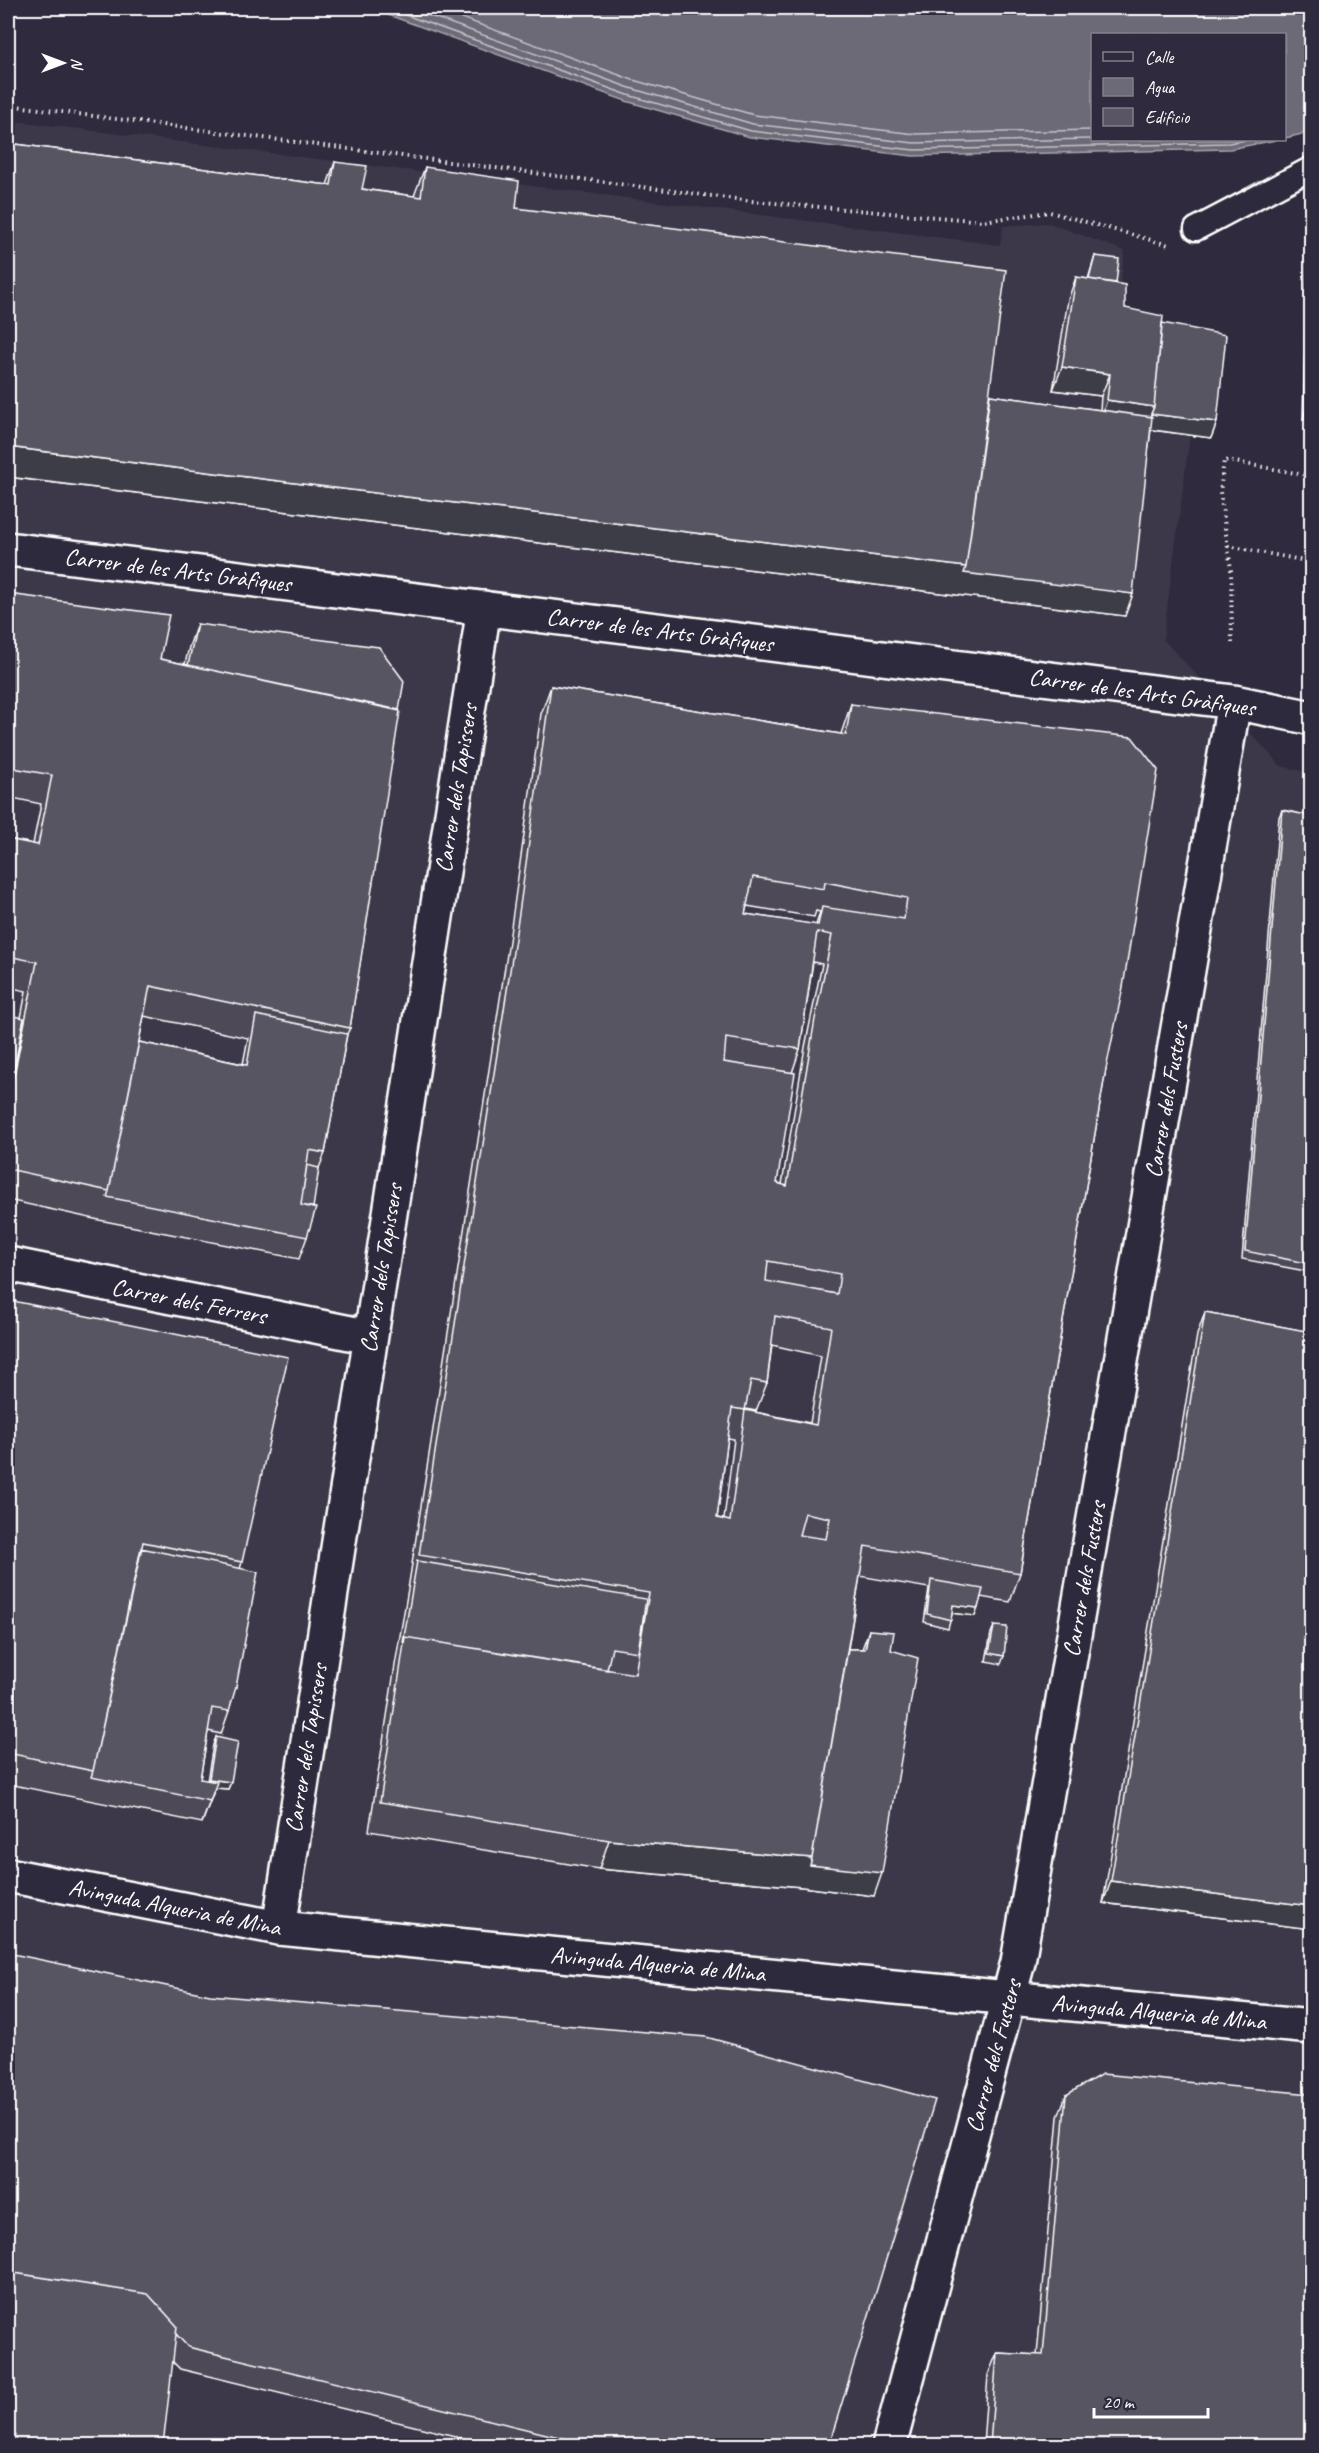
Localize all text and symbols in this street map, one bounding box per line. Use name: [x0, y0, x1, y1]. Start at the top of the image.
north arrow: [33, 33, 93, 93]
legend: [1091, 33, 1286, 141]
text: Calle: [1145, 46, 1174, 68]
text: N: [67, 58, 87, 71]
text: Agua: [1145, 76, 1176, 98]
text: Edificio: [1145, 106, 1191, 128]
street label: Carrer de les Arts Gràfiques: [63, 541, 295, 599]
street label: Carrer de les Arts Gràfiques: [545, 601, 777, 659]
street label: Carrer de les Arts Gràfiques: [1027, 661, 1259, 723]
street label: Carrer dels Tapissers: [428, 700, 484, 875]
street label: Carrer dels Fusters: [1138, 1017, 1195, 1180]
street label: Carrer dels Tapissers: [353, 1180, 409, 1355]
street label: Carrer dels Ferrers: [109, 1271, 272, 1331]
street label: Carrer dels Fusters: [1056, 1496, 1113, 1659]
street label: Carrer dels Tapissers: [278, 1660, 334, 1835]
street label: Avinguda Alqueria de Mina: [66, 1872, 285, 1943]
street label: Avinguda Alqueria de Mina: [549, 1940, 768, 1988]
street label: Carrer dels Fusters: [958, 1974, 1029, 2136]
street label: Avinguda Alqueria de Mina: [1050, 1988, 1269, 2036]
scale bar: [1094, 2381, 1208, 2419]
text: 20 m: [1103, 2391, 1136, 2413]

